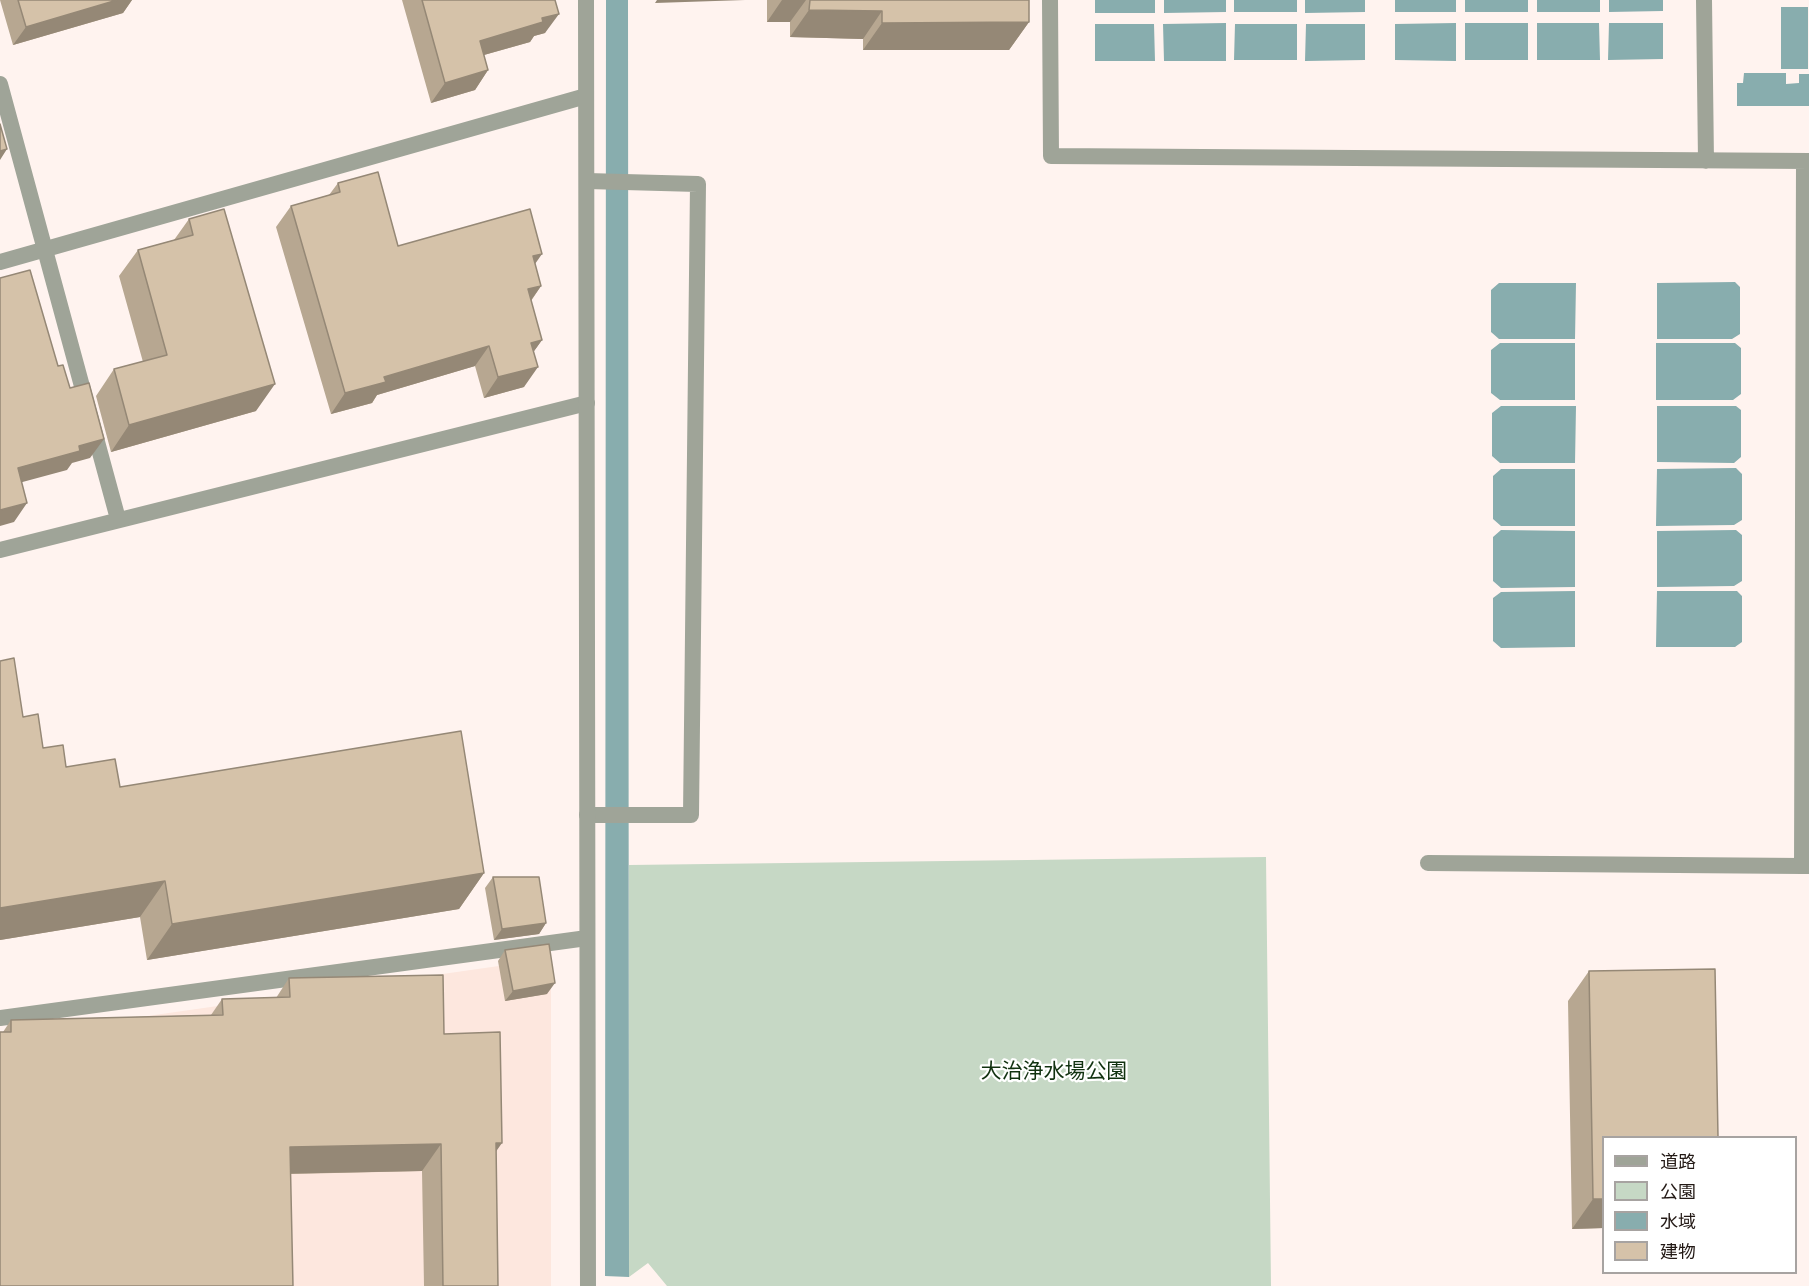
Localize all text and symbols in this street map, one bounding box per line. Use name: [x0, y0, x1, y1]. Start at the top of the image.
park label: 大治浄水場公園: [981, 1060, 1127, 1086]
legend: [1602, 1136, 1797, 1274]
text: 道路: [1660, 1150, 1696, 1175]
text: 公園: [1660, 1180, 1696, 1205]
text: 水域: [1660, 1210, 1696, 1235]
text: 建物: [1660, 1240, 1696, 1265]

